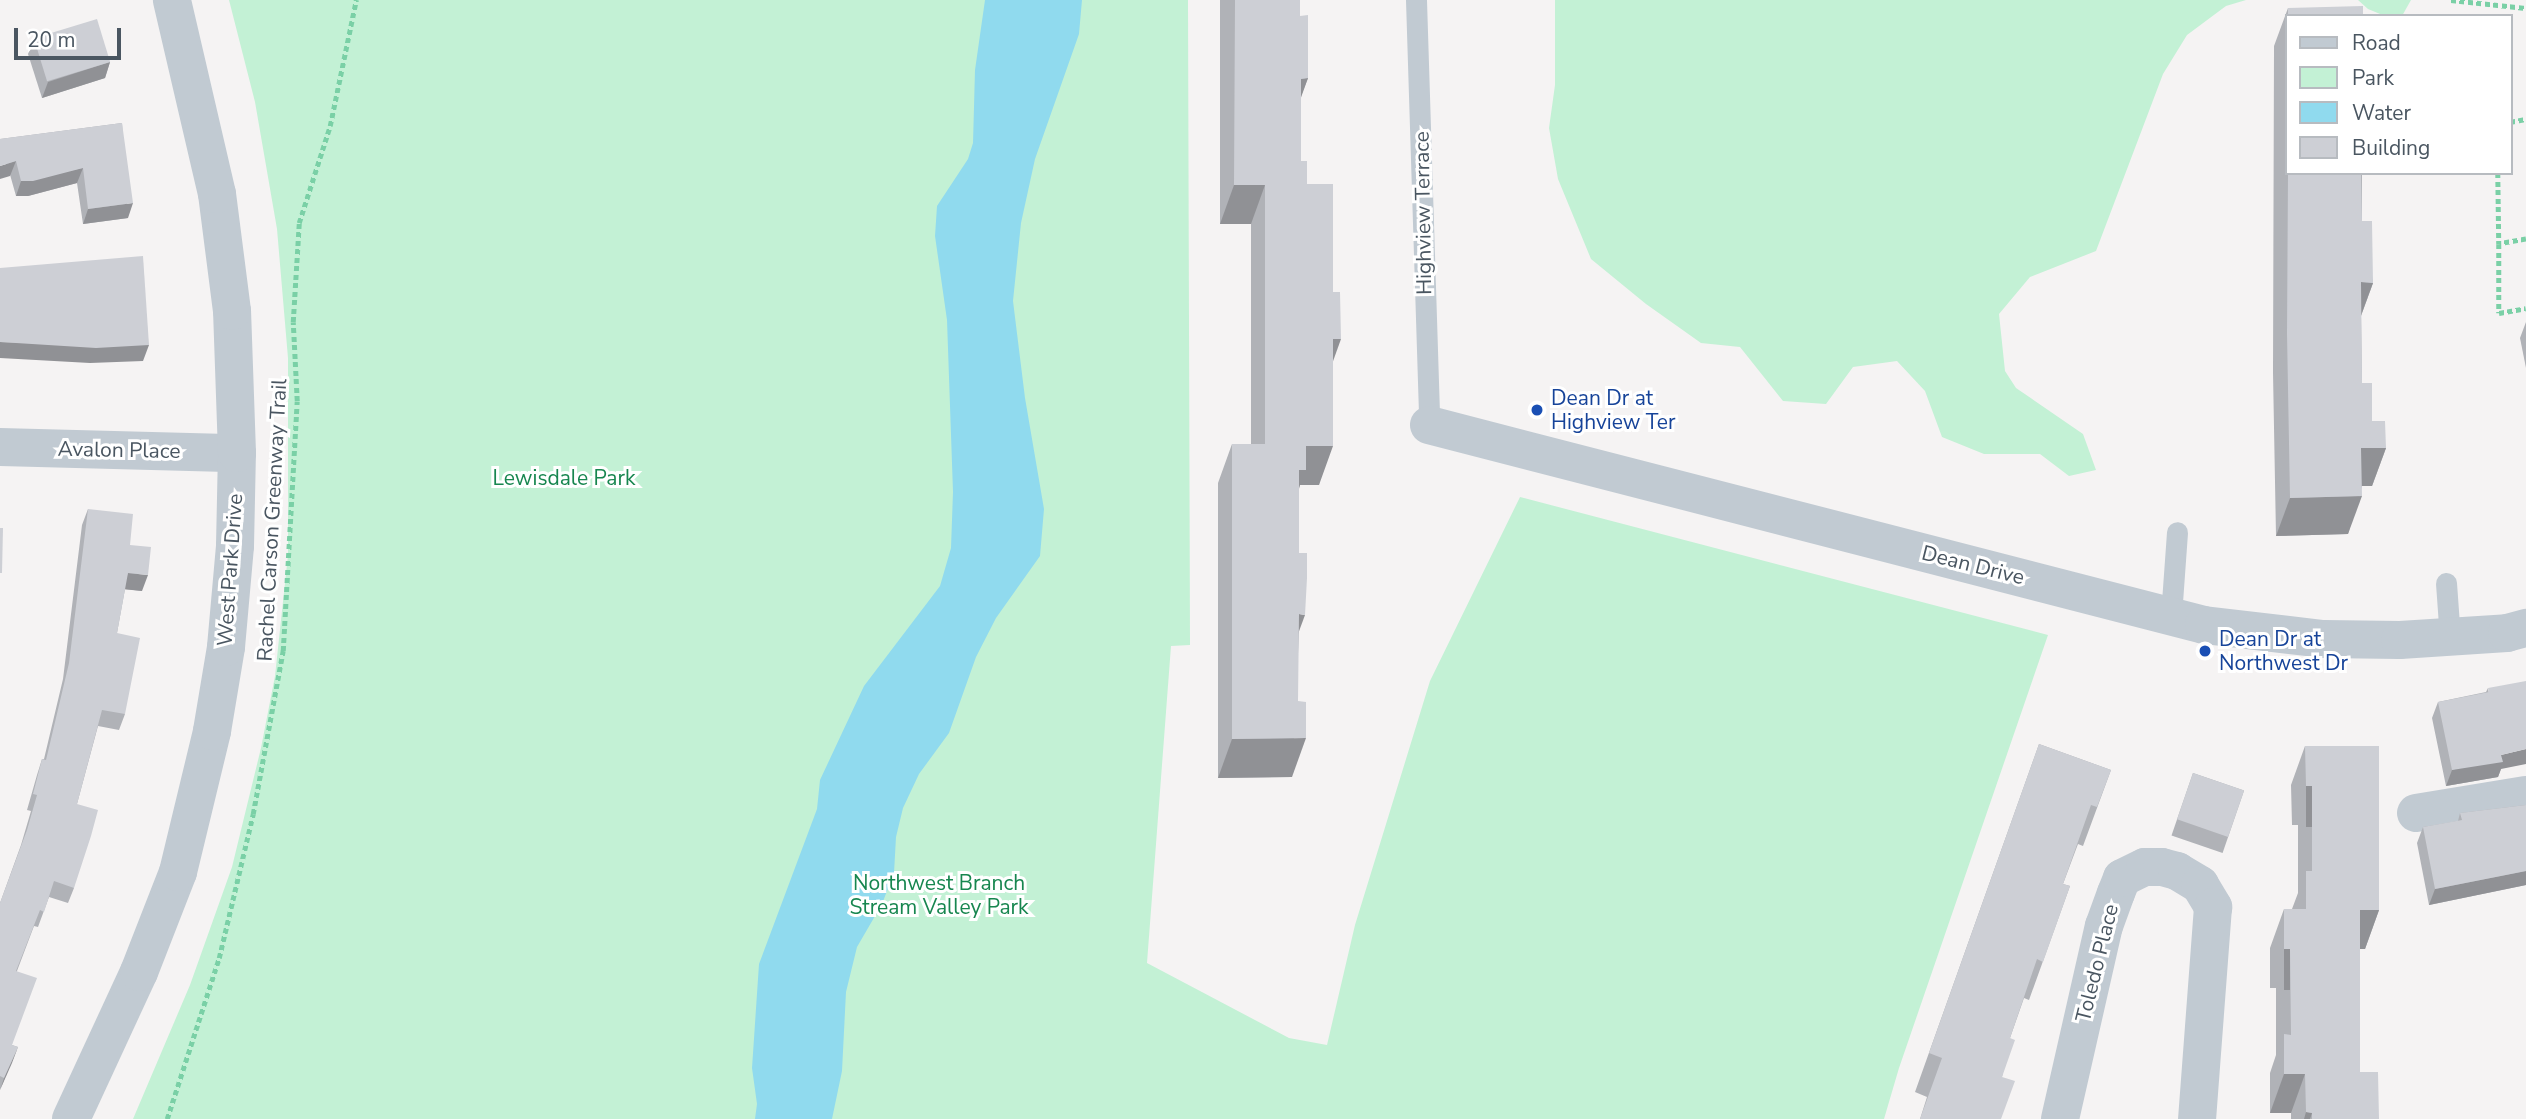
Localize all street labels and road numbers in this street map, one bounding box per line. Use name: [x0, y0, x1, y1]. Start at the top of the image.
street label: Highview Terrace: [1409, 131, 1437, 295]
street label: Rachel Carson Greenway Trail: [252, 378, 292, 662]
street label: Avalon Place: [57, 436, 181, 464]
street label: West Park Drive: [212, 493, 248, 647]
street label: Dean Drive: [1919, 540, 2027, 590]
street label: Toledo Place: [2070, 901, 2124, 1025]

